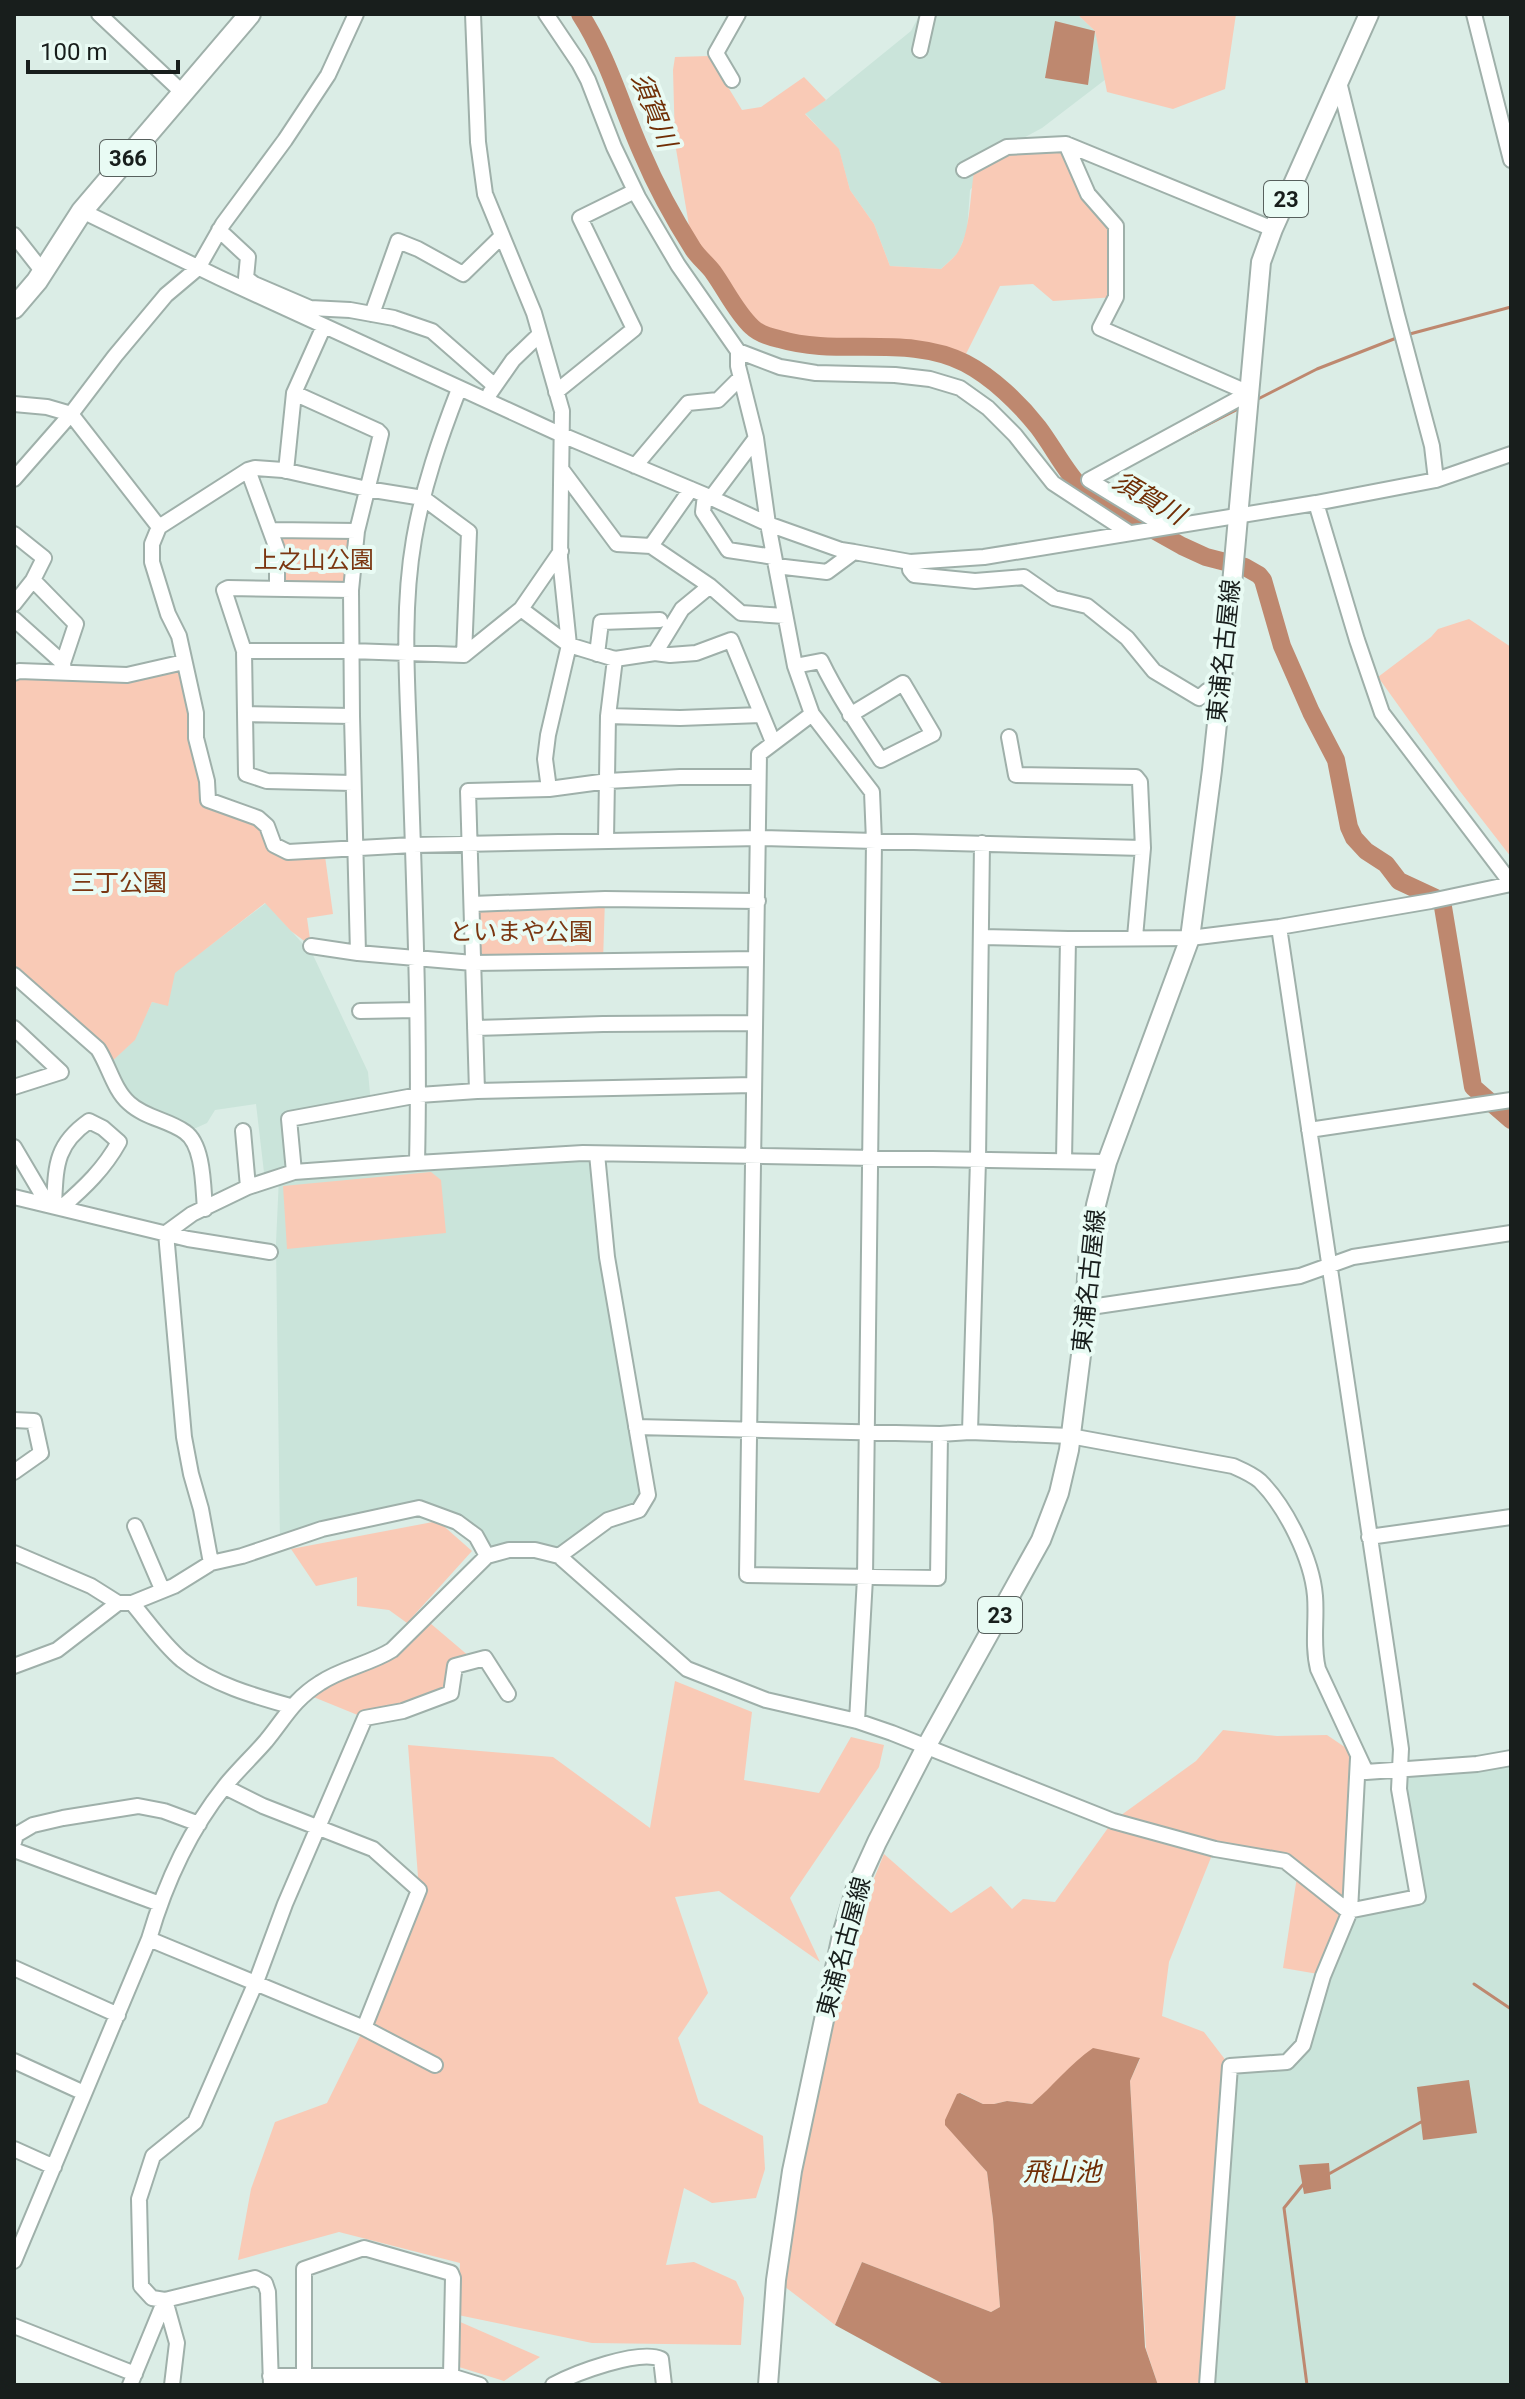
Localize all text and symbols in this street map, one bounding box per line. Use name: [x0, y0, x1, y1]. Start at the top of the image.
scale bar: [28, 24, 178, 74]
text: 100 m: [40, 38, 107, 66]
water label: 須賀川: [625, 68, 684, 155]
road number: 366: [100, 140, 156, 176]
road number: 23: [1264, 181, 1308, 217]
water label: 須賀川: [1108, 466, 1193, 532]
park label: 上之山公園: [254, 546, 374, 574]
street label: 東浦名古屋線: [1203, 578, 1245, 724]
park label: 三丁公園: [71, 869, 167, 897]
park label: といまや公園: [449, 918, 593, 946]
street label: 東浦名古屋線: [1068, 1208, 1110, 1354]
road number: 23: [978, 1597, 1022, 1633]
street label: 東浦名古屋線: [812, 1874, 876, 2020]
water label: 飛山池: [1023, 2157, 1104, 2187]

